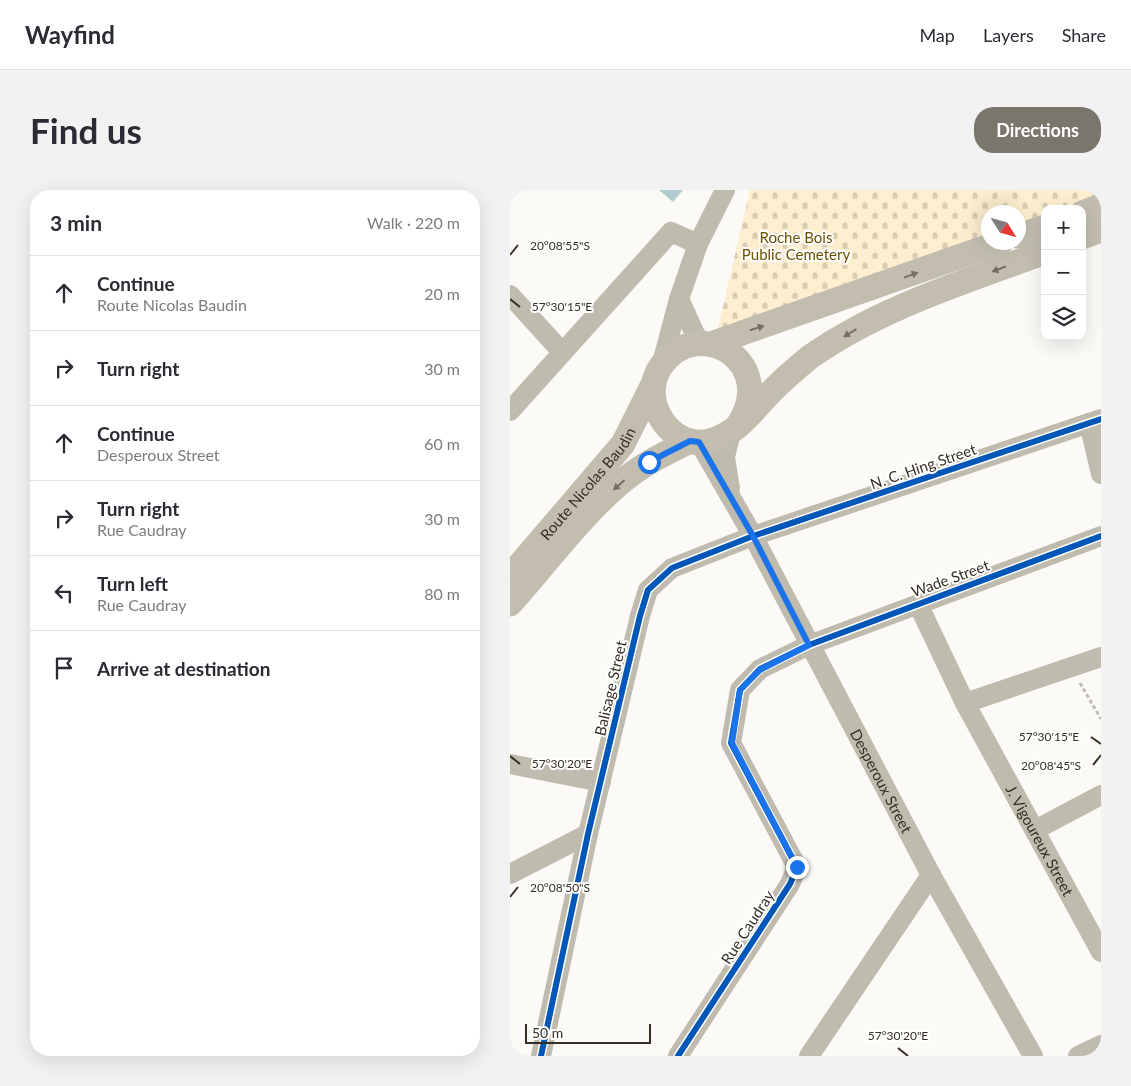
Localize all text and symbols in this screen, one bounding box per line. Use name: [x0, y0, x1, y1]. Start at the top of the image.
text: Wayfind: [25, 20, 115, 49]
text: Map: [919, 24, 955, 46]
text: Layers: [983, 24, 1034, 46]
text: Share: [1062, 24, 1106, 46]
button: Directions: [974, 107, 1101, 153]
text: Find us: [30, 109, 142, 151]
north arrow: [981, 205, 1026, 250]
map controls: [1041, 205, 1086, 340]
button: +: [1041, 205, 1086, 250]
text: 3 min: [50, 210, 102, 235]
text: Walk · 220 m: [367, 213, 460, 232]
park label: Roche Bois Public Cemetery: [742, 228, 850, 263]
text: 20°08'55"S: [530, 238, 590, 253]
button: −: [1041, 250, 1086, 295]
one-way arrow: [991, 265, 1006, 273]
one-way arrow: [904, 271, 919, 279]
text: Continue: [97, 272, 175, 295]
icon: ahead: [50, 279, 78, 307]
text: 20 m: [424, 284, 460, 303]
text: Route Nicolas Baudin: [97, 295, 247, 314]
button: layers: [1041, 295, 1086, 340]
text: 57°30'15"E: [532, 299, 592, 314]
one-way arrow: [750, 324, 765, 331]
one-way arrow: [844, 329, 857, 338]
icon: right: [50, 354, 78, 382]
text: Turn right: [97, 357, 179, 380]
text: 30 m: [424, 359, 460, 378]
text: Continue: [97, 422, 175, 445]
street label: Route Nicolas Baudin: [536, 424, 639, 543]
icon: ahead: [50, 429, 78, 457]
text: 60 m: [424, 434, 460, 453]
street label: N. C. Hing Street: [868, 439, 979, 493]
text: Desperoux Street: [97, 445, 220, 464]
route start: [638, 451, 661, 474]
one-way arrow: [612, 479, 625, 490]
text: Turn right: [97, 497, 179, 520]
icon: right: [50, 504, 78, 532]
text: 30 m: [424, 509, 460, 528]
text: Rue Caudray: [97, 520, 186, 539]
street label: Wade Street: [908, 555, 992, 600]
text: Turn left: [97, 572, 168, 595]
icon: left: [50, 579, 78, 607]
text: 80 m: [424, 584, 460, 603]
text: Rue Caudray: [97, 595, 186, 614]
street label: Balisage Street: [590, 638, 630, 737]
icon: arrive: [50, 654, 78, 682]
text: Arrive at destination: [97, 657, 270, 680]
street label: Desperoux Street: [847, 726, 917, 837]
text: 57°30'15"E: [1019, 729, 1079, 744]
text: 57°30'20"E: [532, 756, 592, 771]
text: 20°08'45"S: [1021, 758, 1081, 773]
street label: J. Vigoureux Street: [1002, 782, 1078, 899]
route end: [786, 856, 809, 879]
text: 20°08'50"S: [530, 880, 590, 895]
street label: Rue Caudray: [717, 887, 778, 967]
scale bar: [525, 1021, 651, 1044]
text: 50 m: [532, 1024, 563, 1041]
text: 57°30'20"E: [868, 1028, 928, 1043]

